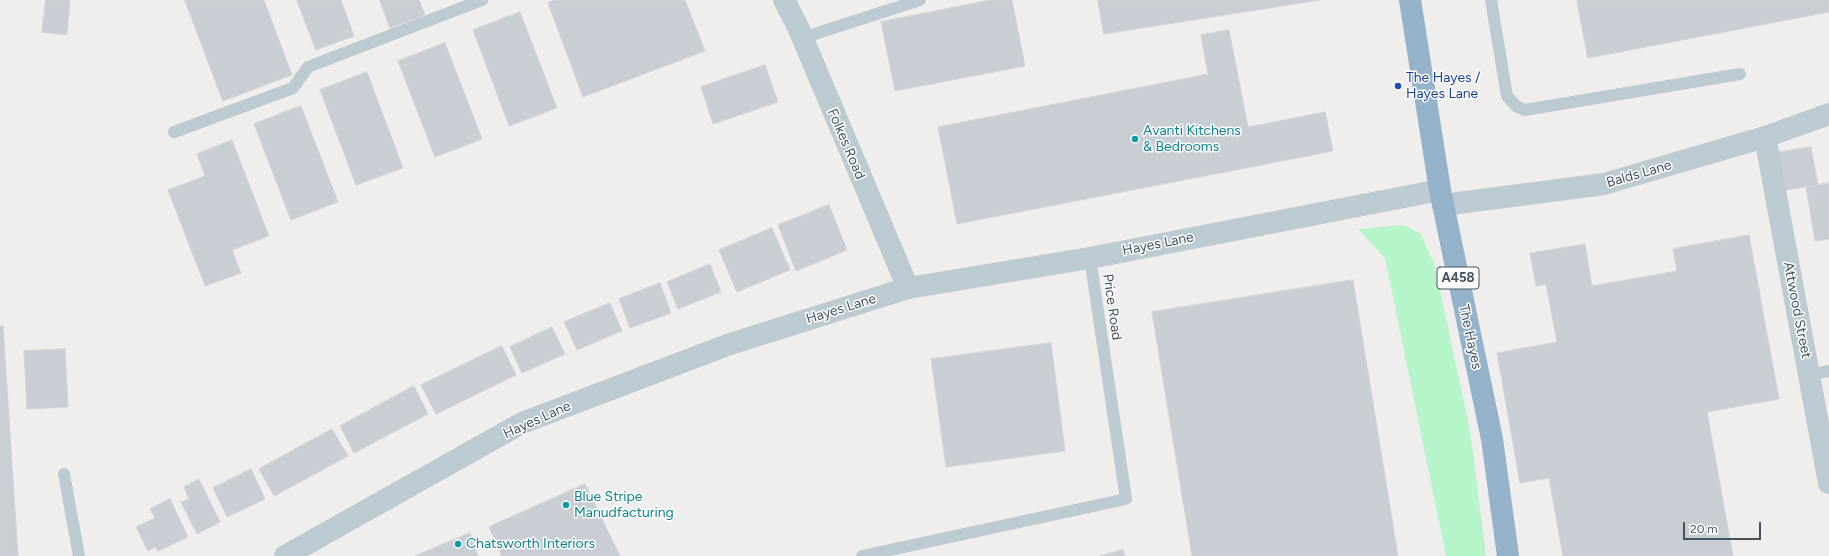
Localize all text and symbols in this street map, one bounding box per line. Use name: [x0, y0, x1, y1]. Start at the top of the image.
place label: The Hayes / Hayes Lane: [1406, 70, 1480, 102]
marker: The Hayes / Hayes Lane: [1393, 81, 1403, 91]
street label: Folkes Road: [824, 106, 868, 182]
place label: Avanti Kitchens & Bedrooms: [1143, 123, 1241, 156]
marker: Avanti Kitchens & Bedrooms: [1130, 134, 1140, 144]
street label: Balds Lane: [1605, 157, 1673, 191]
street label: Hayes Lane: [1121, 229, 1195, 259]
street label: Attwood Street: [1779, 260, 1815, 360]
road number: A458: [1437, 267, 1479, 289]
street label: Price Road: [1099, 273, 1125, 341]
street label: Hayes Lane: [804, 290, 878, 328]
street label: The Hayes: [1455, 303, 1485, 371]
street label: Hayes Lane: [501, 398, 573, 442]
place label: Blue Stripe Manudfacturing: [574, 489, 674, 522]
marker: Blue Stripe Manudfacturing: [561, 500, 571, 510]
scale bar: [1685, 514, 1763, 540]
text: 20 m: [1690, 522, 1718, 536]
place label: Chatsworth Interiors: [466, 536, 595, 552]
marker: Chatsworth Interiors: [453, 539, 463, 549]

